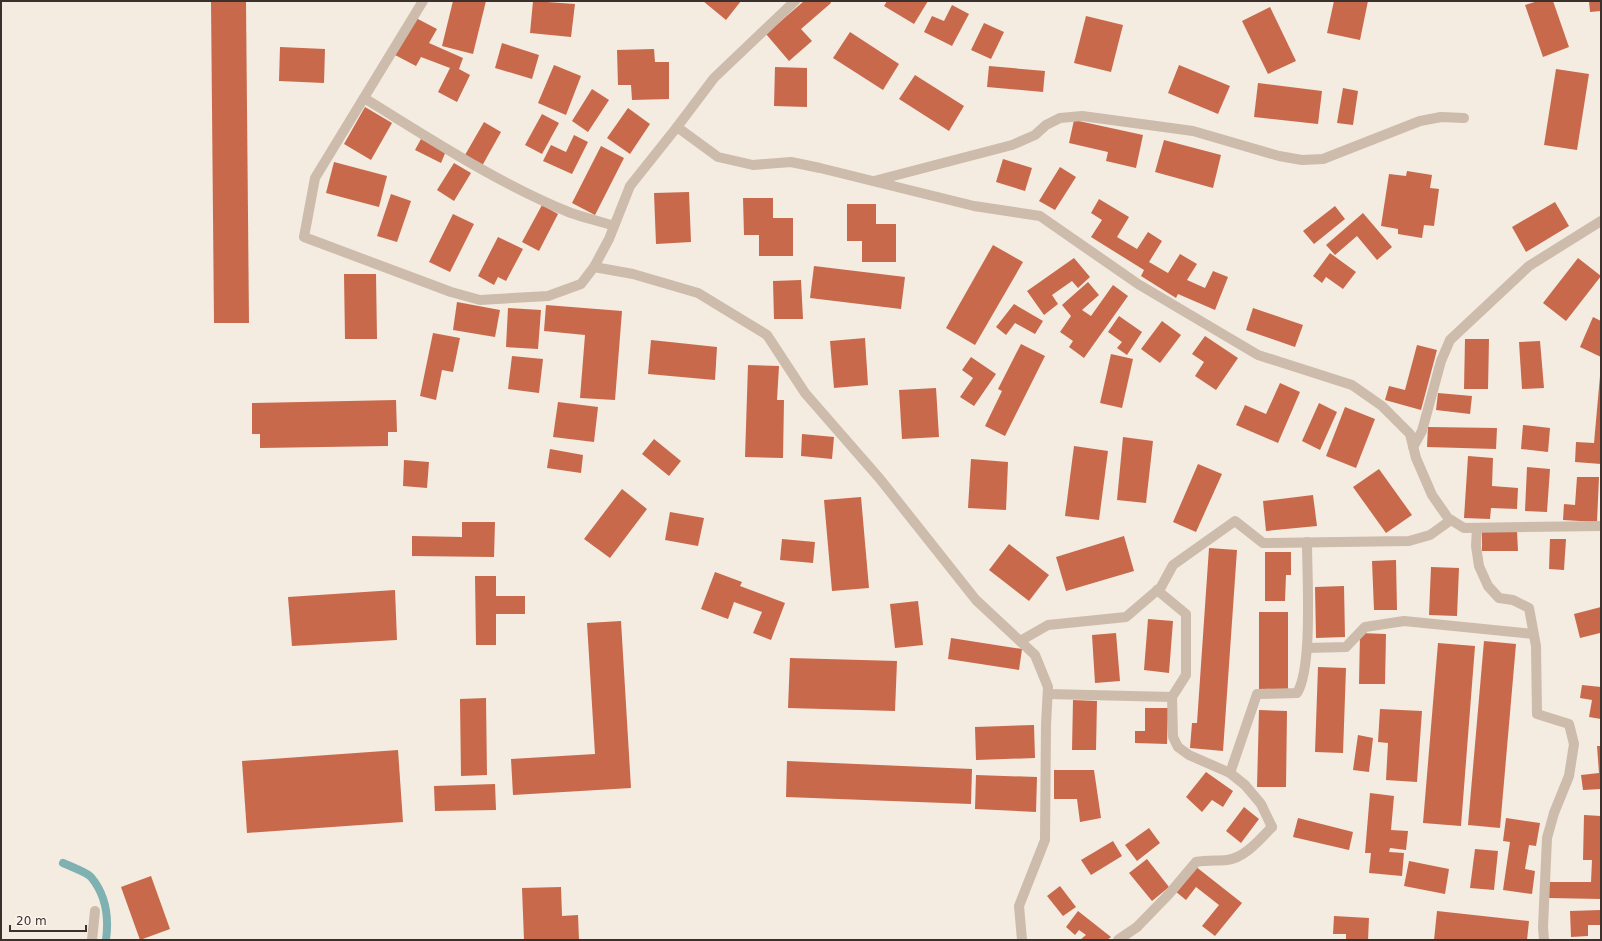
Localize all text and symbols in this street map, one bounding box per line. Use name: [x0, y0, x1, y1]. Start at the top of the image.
scale bar: [10, 907, 86, 933]
text: 20 m: [16, 914, 47, 928]

